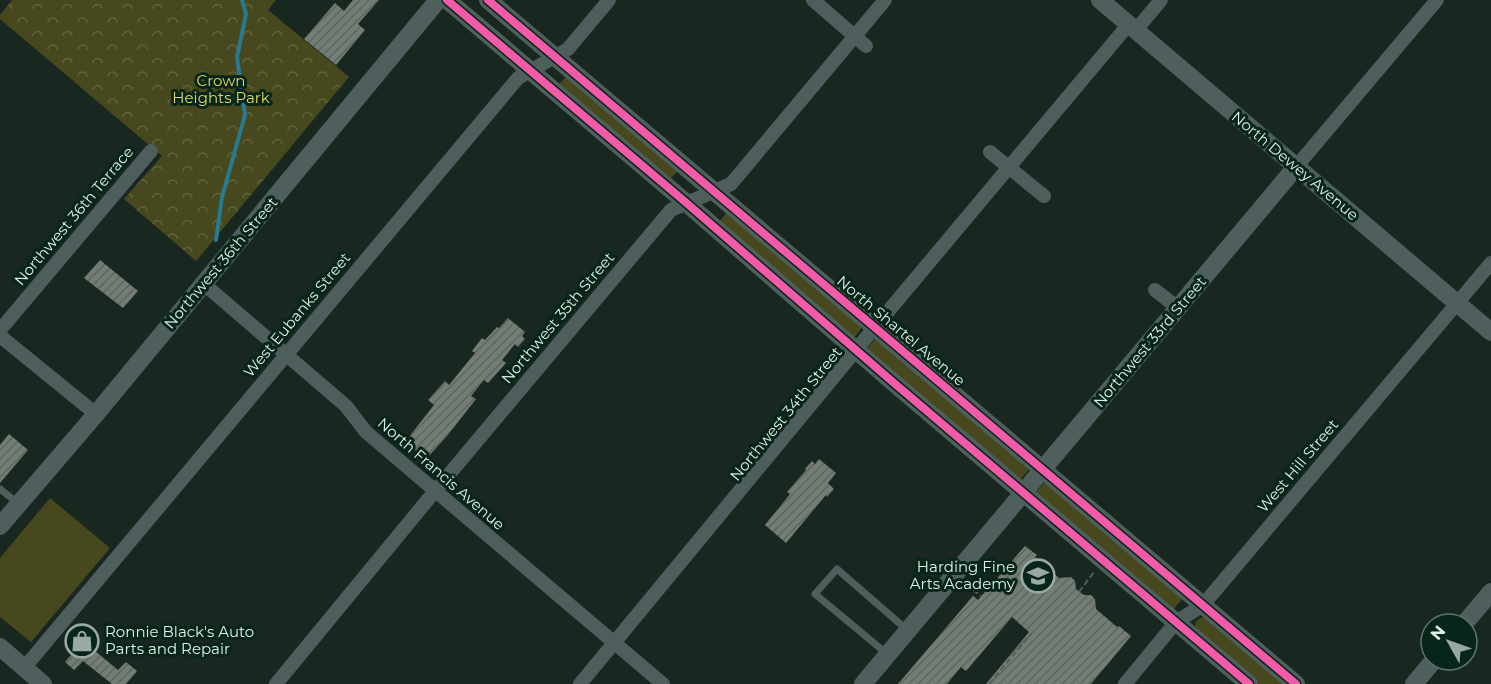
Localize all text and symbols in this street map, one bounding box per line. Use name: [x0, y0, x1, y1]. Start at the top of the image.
park label: Crown Heights Park: [172, 71, 270, 107]
street label: North Dewey Avenue: [1228, 107, 1363, 224]
street label: Northwest 36th Terrace: [10, 142, 137, 289]
street label: Northwest 36th Street: [160, 193, 281, 333]
street label: Northwest 35th Street: [497, 248, 618, 387]
street label: West Eubanks Street: [239, 249, 354, 381]
street label: North Shartel Avenue: [833, 271, 969, 390]
street label: Northwest 33rd Street: [1089, 272, 1210, 411]
street label: Northwest 34th Street: [726, 343, 846, 485]
street label: North Francis Avenue: [374, 413, 509, 534]
street label: West Hill Street: [1253, 415, 1342, 516]
place label: Harding Fine Arts Academy: [910, 557, 1016, 593]
school or university icon: Harding Fine Arts Academy: [1020, 558, 1056, 594]
north arrow: [1419, 612, 1479, 672]
place label: Ronnie Black's Auto Parts and Repair: [105, 622, 254, 658]
text: N: [1426, 622, 1449, 644]
shop icon: Ronnie Black's Auto Parts and Repair: [64, 623, 100, 659]

